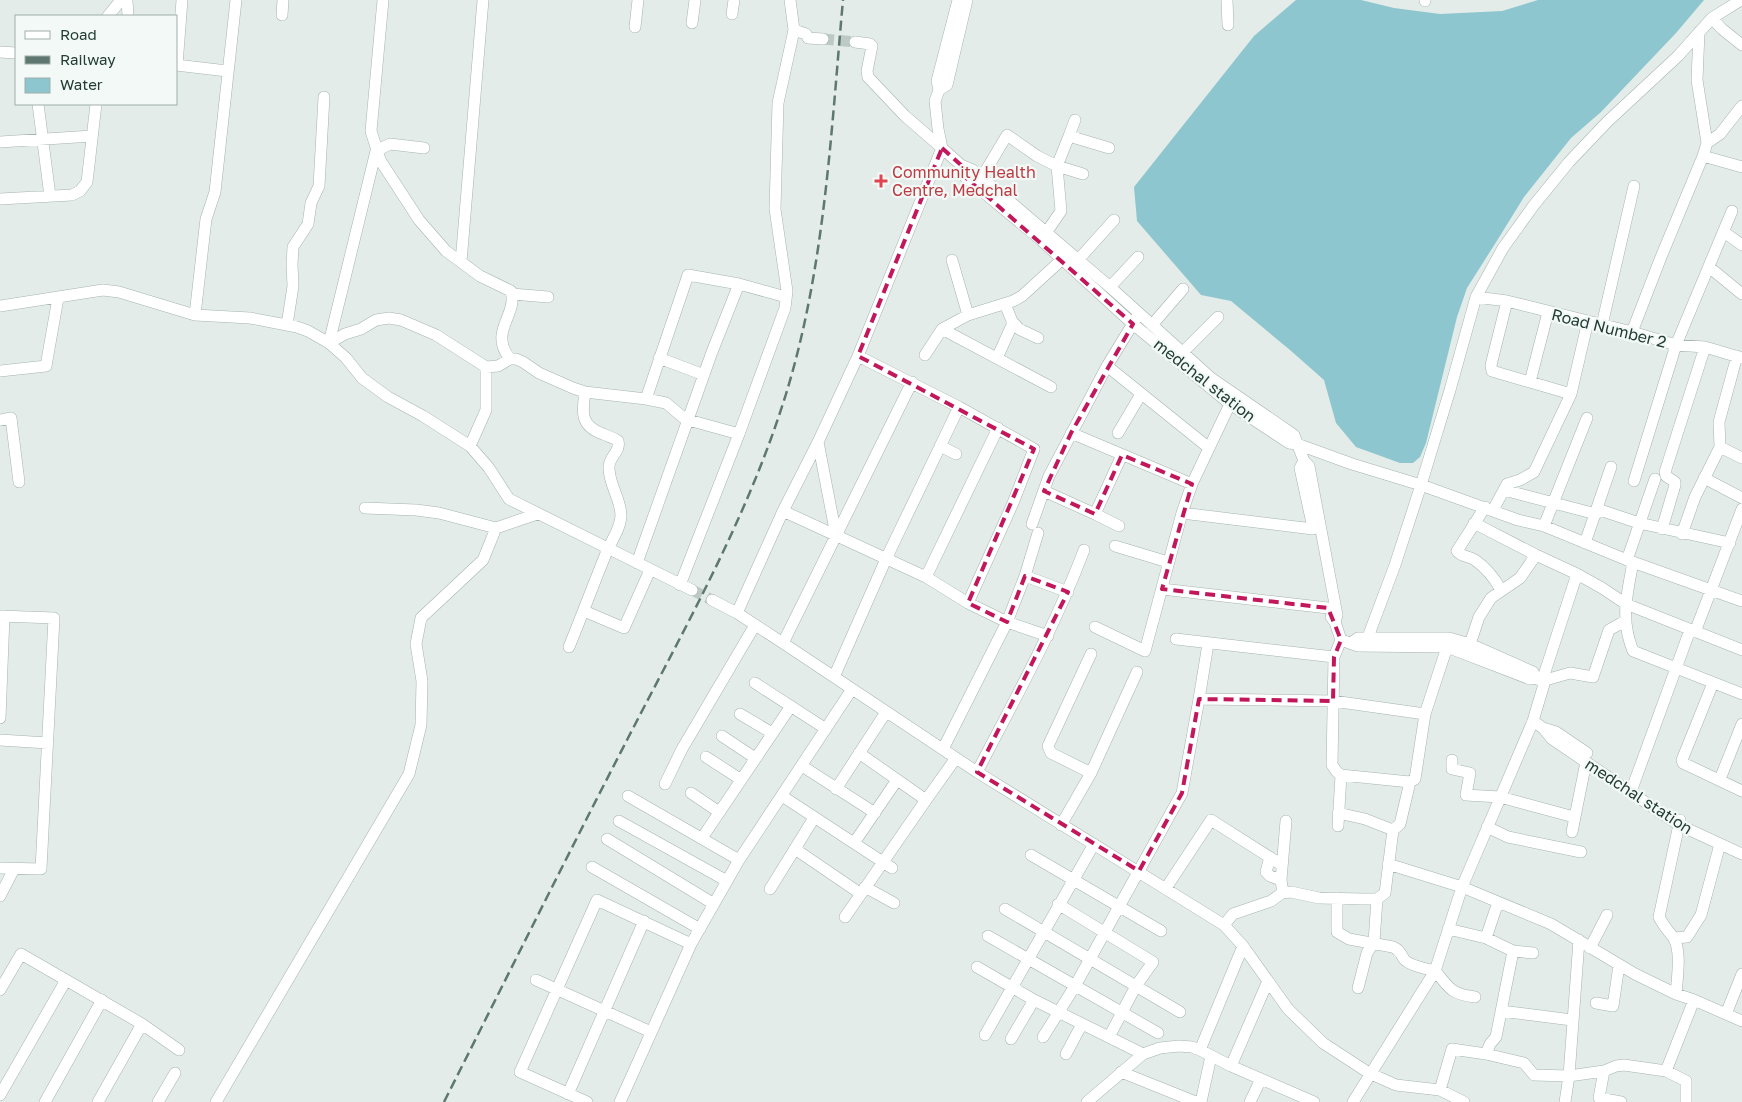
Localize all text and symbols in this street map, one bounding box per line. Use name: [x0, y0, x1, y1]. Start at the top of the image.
legend: [15, 15, 178, 105]
text: Road: [60, 25, 97, 43]
text: Railway: [60, 50, 116, 68]
text: Water: [60, 75, 103, 93]
place label: Community Health Centre, Medchal: [892, 162, 1036, 200]
marker: Community Health Centre, Medchal: [874, 174, 888, 188]
street label: Road Number 2: [1549, 304, 1669, 352]
street label: medchal station: [1150, 334, 1260, 426]
street label: medchal station: [1582, 754, 1696, 838]

